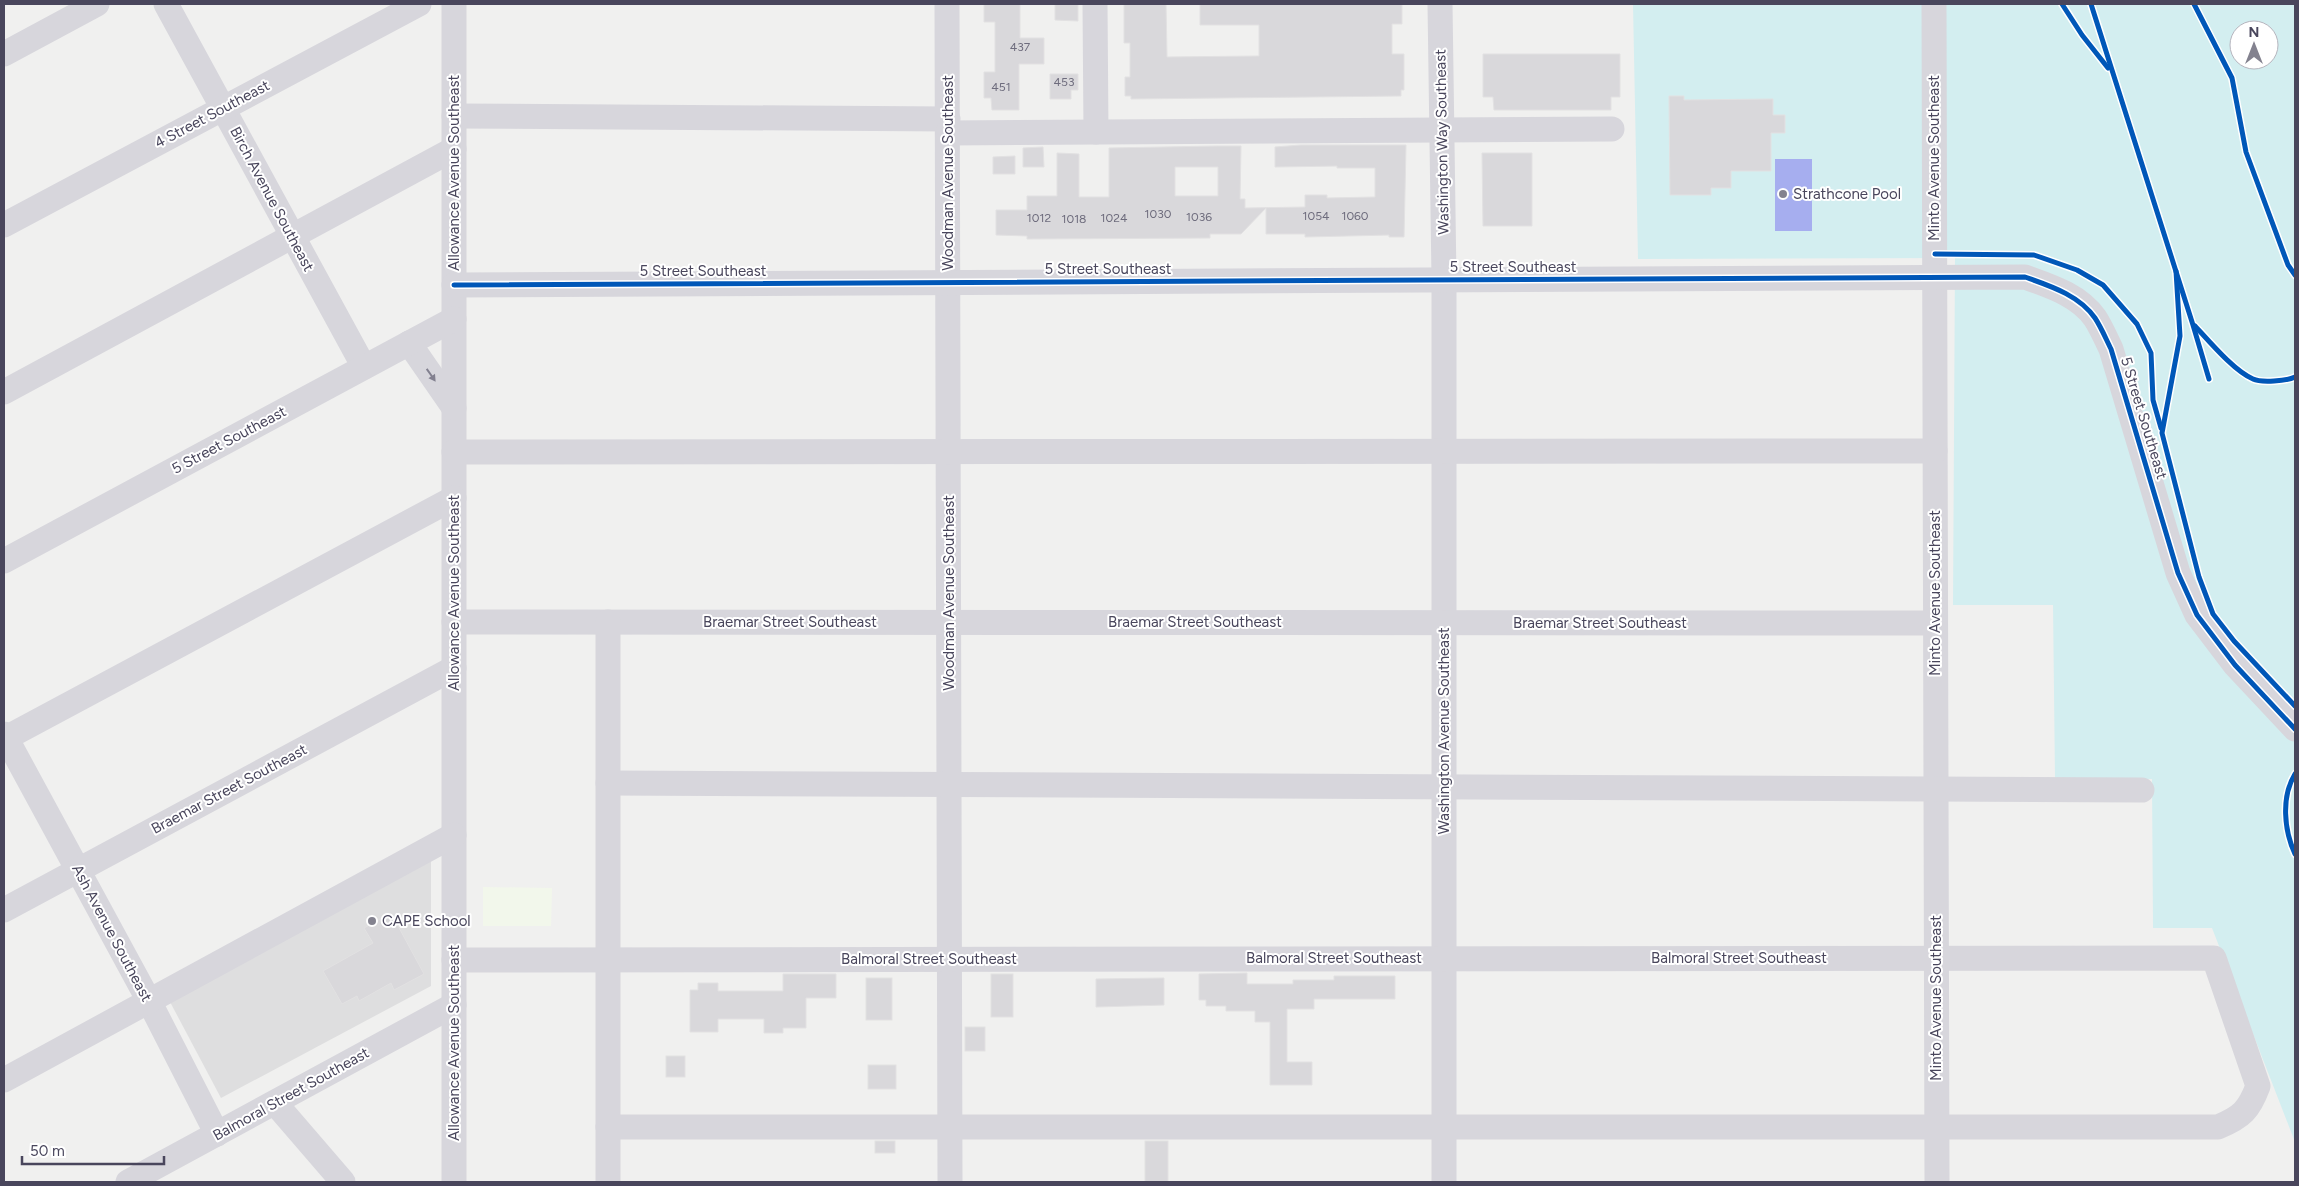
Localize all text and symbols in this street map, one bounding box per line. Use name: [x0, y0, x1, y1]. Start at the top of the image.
north arrow: [2229, 20, 2279, 70]
text: N: [2249, 24, 2259, 41]
house number: 437: [1010, 40, 1031, 54]
street label: Washington Way Southeast: [1431, 49, 1453, 235]
street label: Allowance Avenue Southeast: [445, 75, 463, 271]
street label: Woodman Avenue Southeast: [939, 75, 957, 271]
house number: 453: [1054, 75, 1074, 89]
street label: Minto Avenue Southeast: [1925, 75, 1943, 241]
street label: 4 Street Southeast: [151, 76, 273, 152]
house number: 451: [991, 80, 1011, 94]
street label: Birch Avenue Southeast: [226, 124, 318, 275]
place label: Strathcone Pool: [1793, 185, 1901, 203]
marker: Strathcone Pool: [1777, 188, 1789, 200]
house number: 1030: [1145, 207, 1172, 221]
house number: 1054: [1302, 209, 1330, 223]
house number: 1060: [1341, 209, 1369, 223]
house number: 1036: [1186, 210, 1212, 224]
house number: 1012: [1027, 211, 1051, 225]
house number: 1024: [1101, 211, 1128, 225]
house number: 1018: [1062, 212, 1086, 226]
street label: 5 Street Southeast: [1450, 258, 1577, 276]
street label: 5 Street Southeast: [1045, 260, 1172, 278]
street label: 5 Street Southeast: [640, 262, 767, 280]
street label: 5 Street Southeast: [2117, 355, 2171, 482]
one-way arrow: [426, 368, 436, 382]
street label: 5 Street Southeast: [169, 402, 290, 478]
street label: Allowance Avenue Southeast: [445, 495, 463, 691]
street label: Woodman Avenue Southeast: [940, 495, 958, 691]
street label: Minto Avenue Southeast: [1926, 510, 1944, 676]
street label: Braemar Street Southeast: [703, 613, 877, 631]
street label: Braemar Street Southeast: [1108, 613, 1282, 631]
street label: Braemar Street Southeast: [1513, 614, 1687, 632]
street label: Washington Avenue Southeast: [1435, 627, 1453, 835]
street label: Braemar Street Southeast: [148, 740, 310, 838]
street label: Ash Avenue Southeast: [68, 861, 156, 1005]
place label: CAPE School: [382, 912, 471, 930]
marker: CAPE School: [366, 915, 378, 927]
street label: Minto Avenue Southeast: [1927, 915, 1945, 1081]
street label: Allowance Avenue Southeast: [445, 945, 463, 1141]
street label: Balmoral Street Southeast: [1246, 949, 1422, 967]
street label: Balmoral Street Southeast: [1651, 949, 1827, 967]
street label: Balmoral Street Southeast: [841, 950, 1017, 968]
street label: Balmoral Street Southeast: [210, 1043, 373, 1144]
scale bar: [22, 1134, 165, 1166]
text: 50 m: [30, 1142, 65, 1160]

